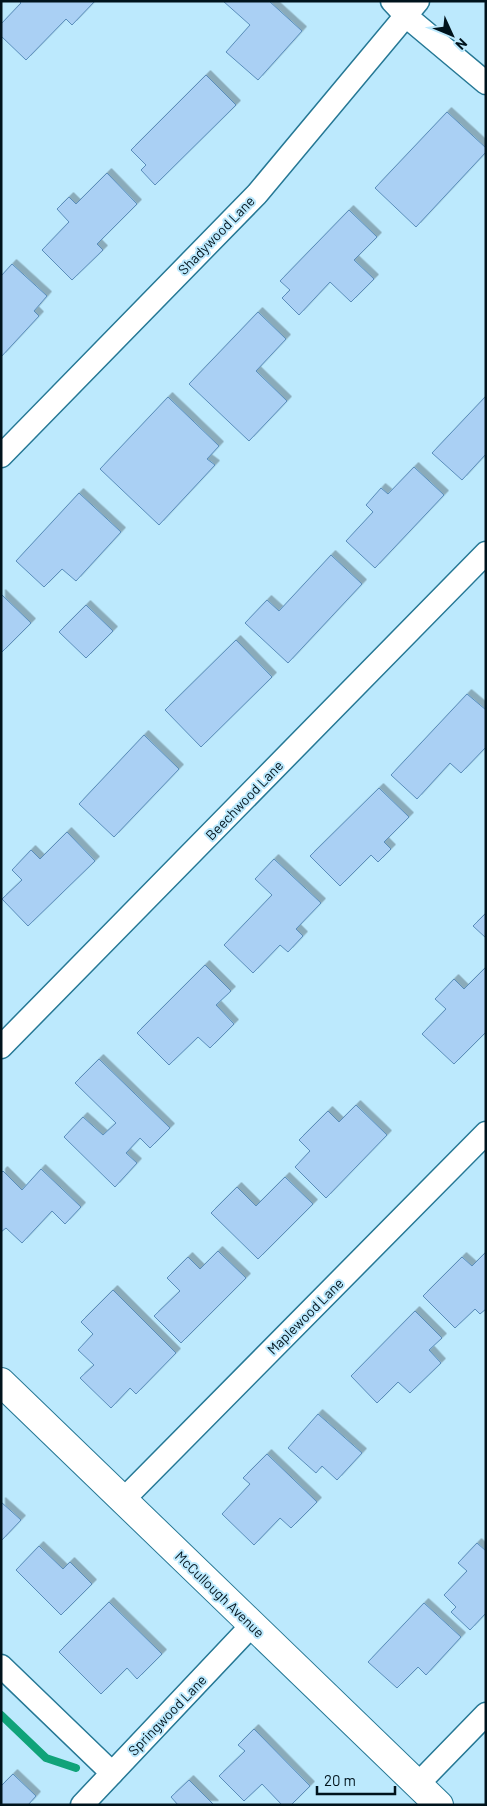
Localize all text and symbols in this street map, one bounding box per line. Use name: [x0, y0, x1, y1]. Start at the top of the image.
north arrow: [427, 10, 477, 60]
text: N: [452, 35, 471, 54]
street label: Shadywood Lane: [174, 192, 258, 278]
street label: Beechwood Lane: [202, 757, 286, 843]
street label: Maplewood Lane: [263, 1274, 347, 1358]
street label: McCullough Avenue: [172, 1547, 268, 1641]
street label: Springwood Lane: [124, 1671, 210, 1759]
scale bar: [317, 1764, 394, 1796]
text: 20 m: [324, 1771, 356, 1789]

